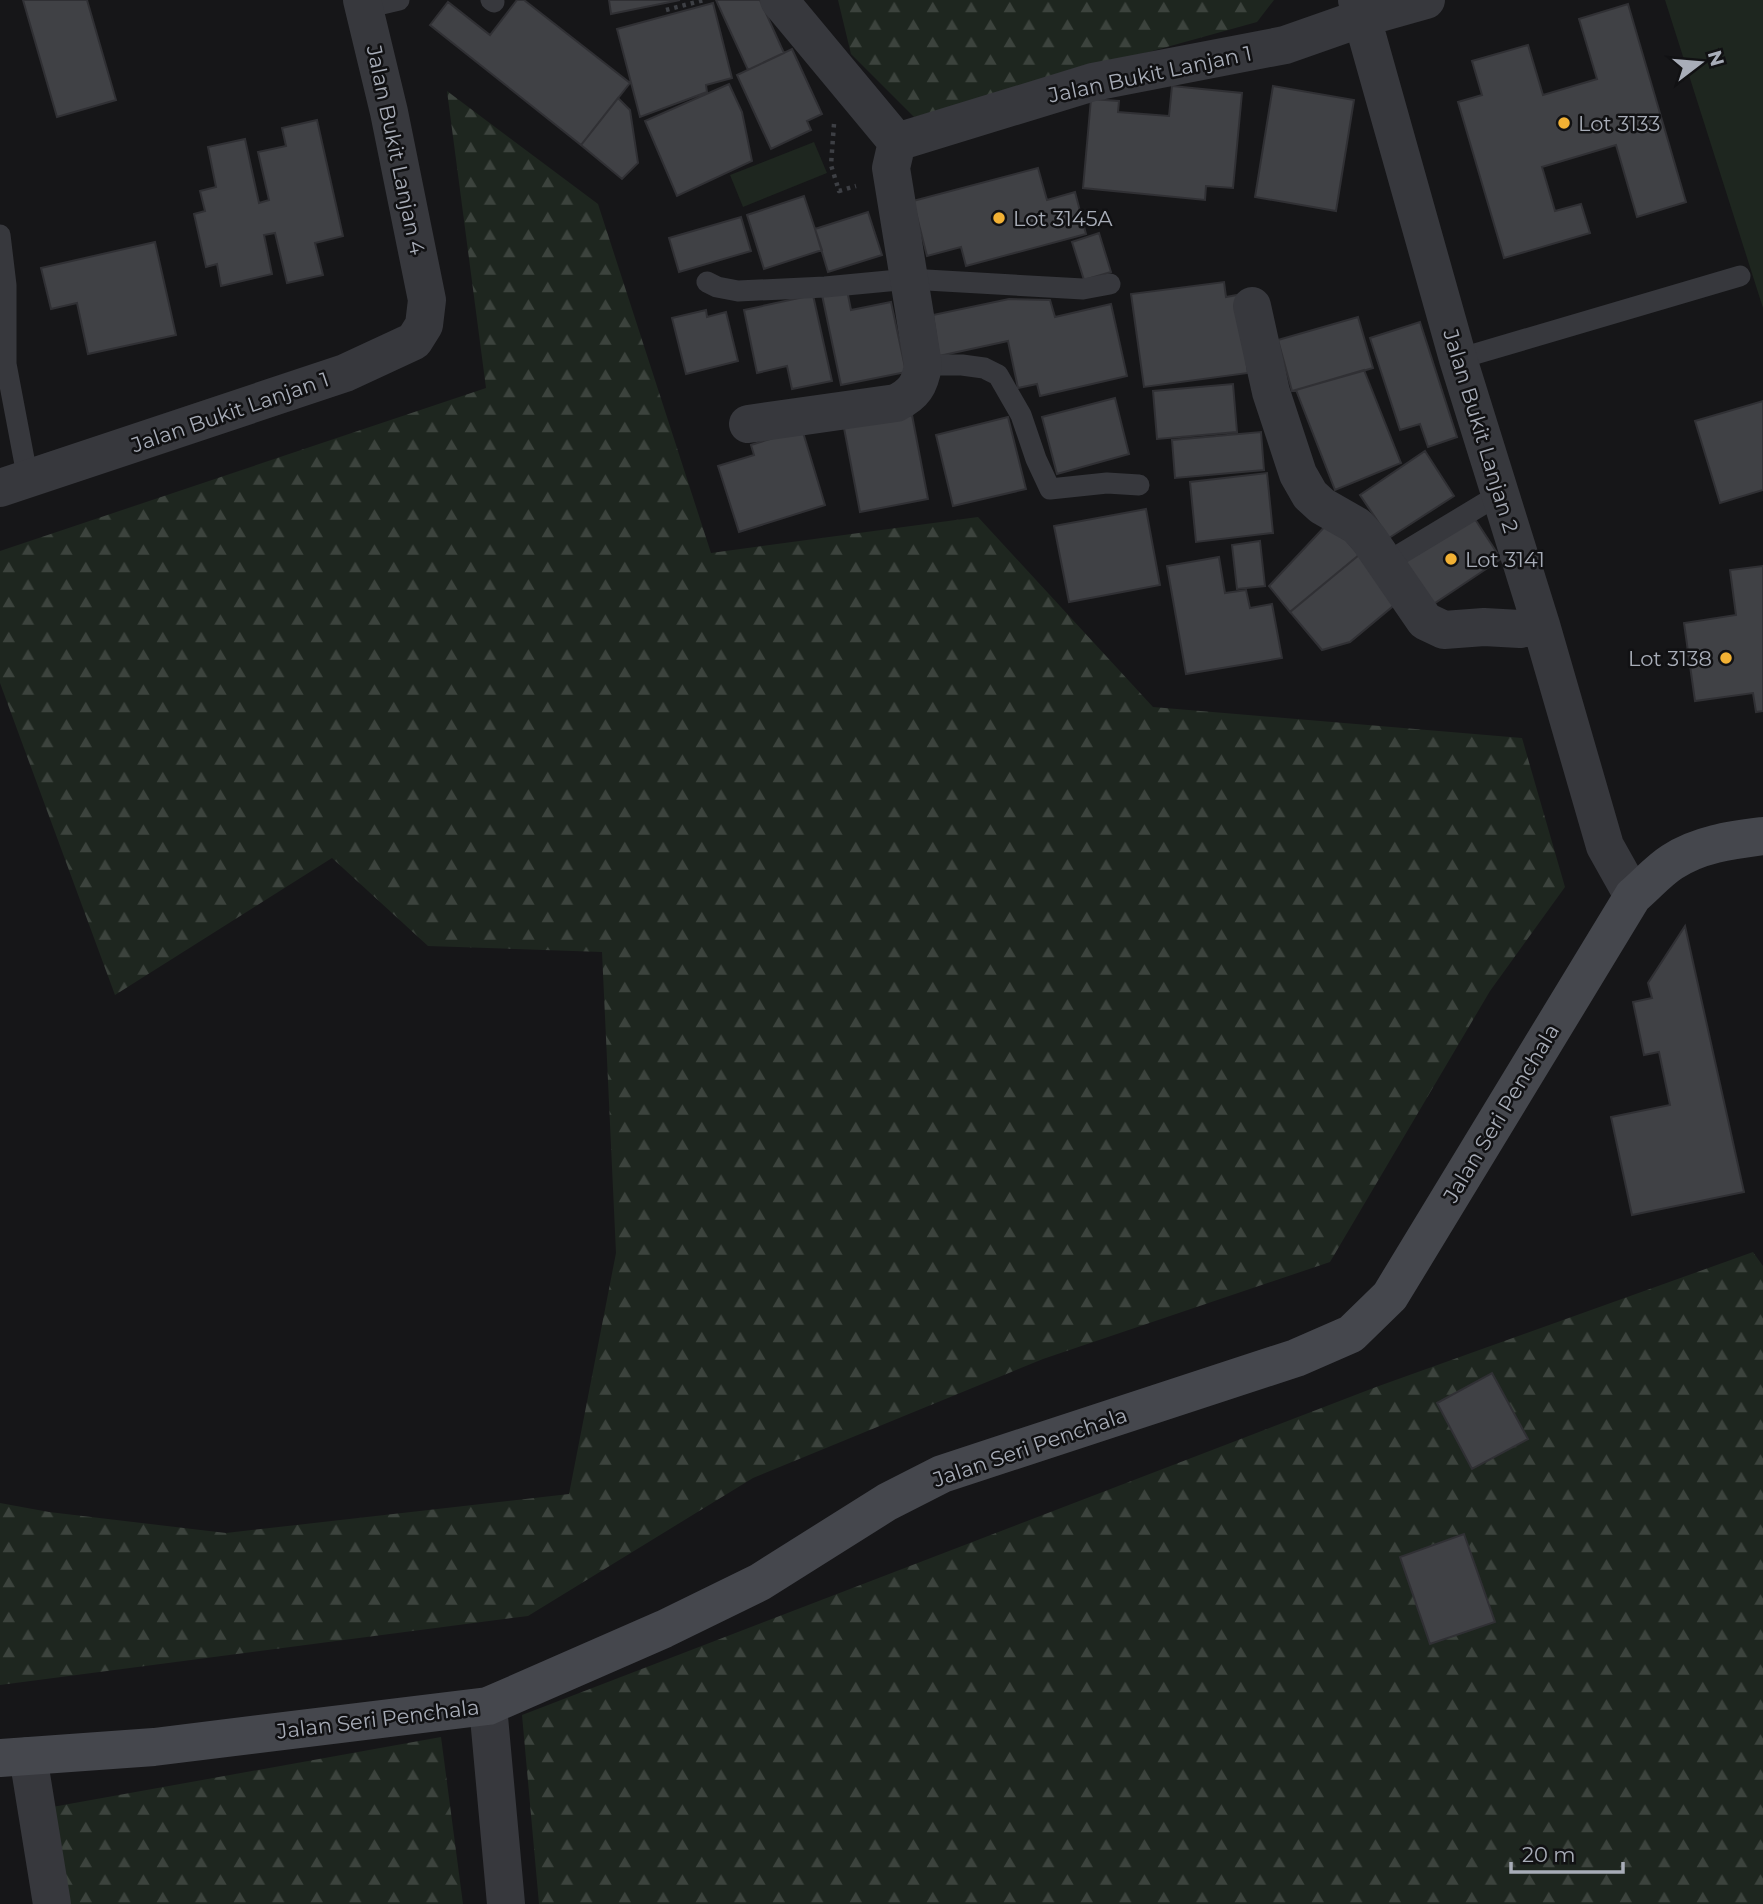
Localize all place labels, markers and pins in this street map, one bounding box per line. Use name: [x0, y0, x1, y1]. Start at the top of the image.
place label: Lot 3133: [1578, 111, 1660, 136]
marker: Lot 3133: [1556, 115, 1572, 131]
place label: Lot 3145A: [1013, 206, 1114, 231]
marker: Lot 3145A: [991, 210, 1007, 226]
place label: Lot 3141: [1465, 547, 1545, 572]
marker: Lot 3141: [1443, 551, 1459, 567]
place label: Lot 3138: [1628, 646, 1712, 671]
marker: Lot 3138: [1718, 650, 1734, 666]

